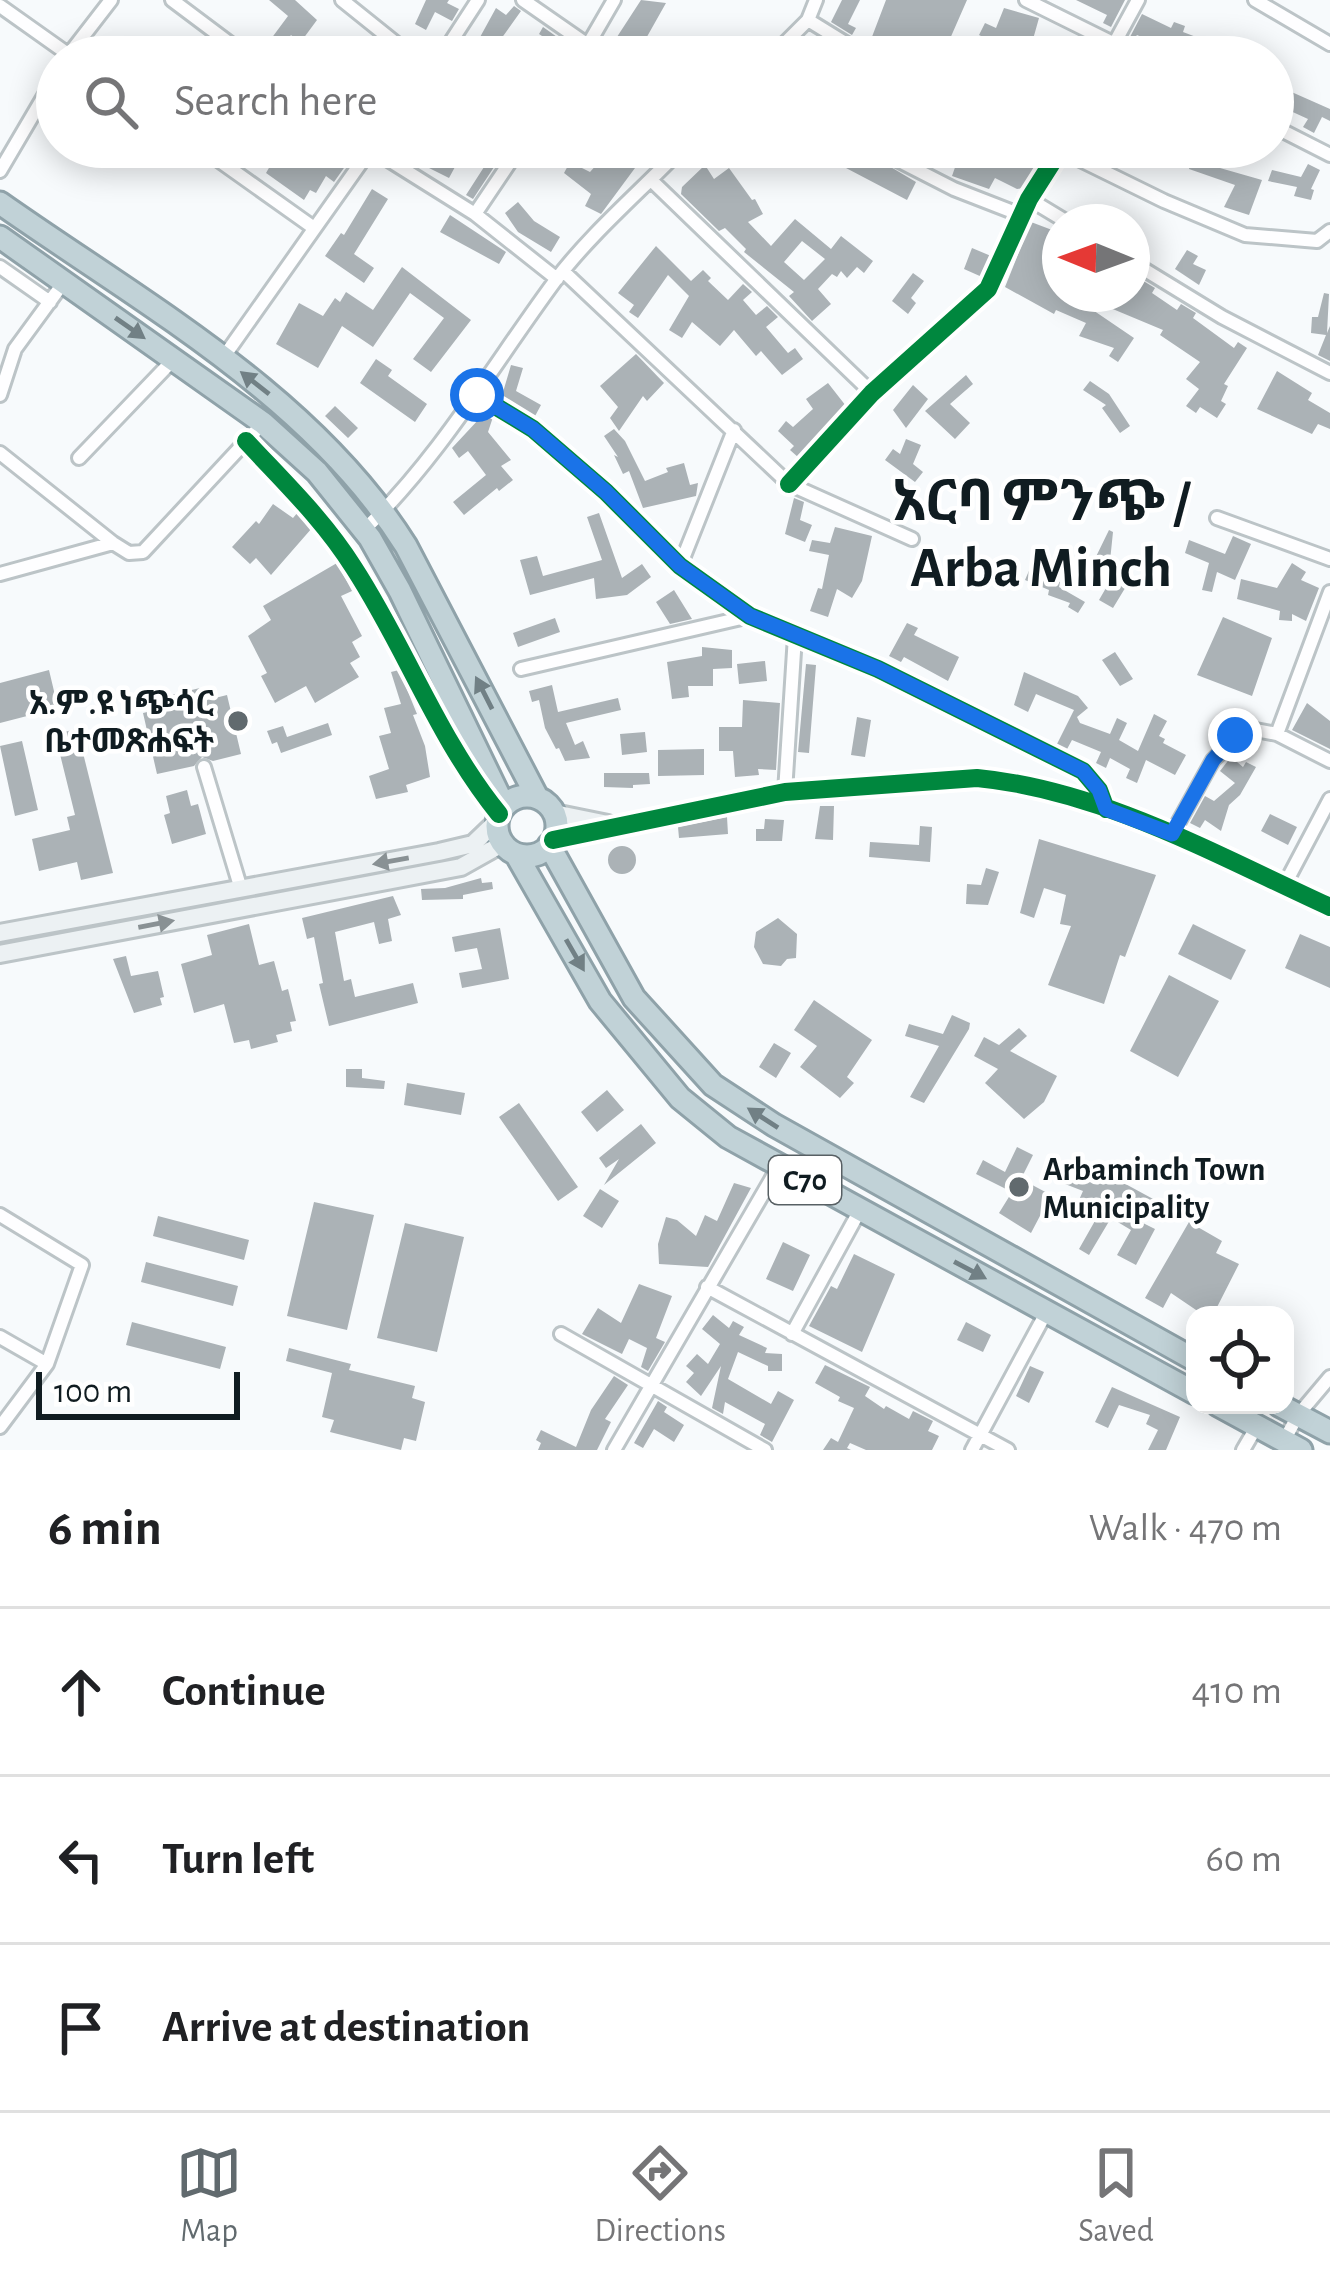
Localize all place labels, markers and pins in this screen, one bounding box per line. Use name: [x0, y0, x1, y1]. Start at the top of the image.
place label: አ.ም.ዩ ነጭሳር ቤተመጽሐፍት: [29, 688, 214, 759]
marker: አ.ም.ዩ ነጭሳር ቤተመጽሐፍት: [225, 708, 251, 734]
place label: Arbaminch Town Municipality: [1043, 1154, 1266, 1225]
marker: Arbaminch Town Municipality: [1006, 1174, 1032, 1200]

